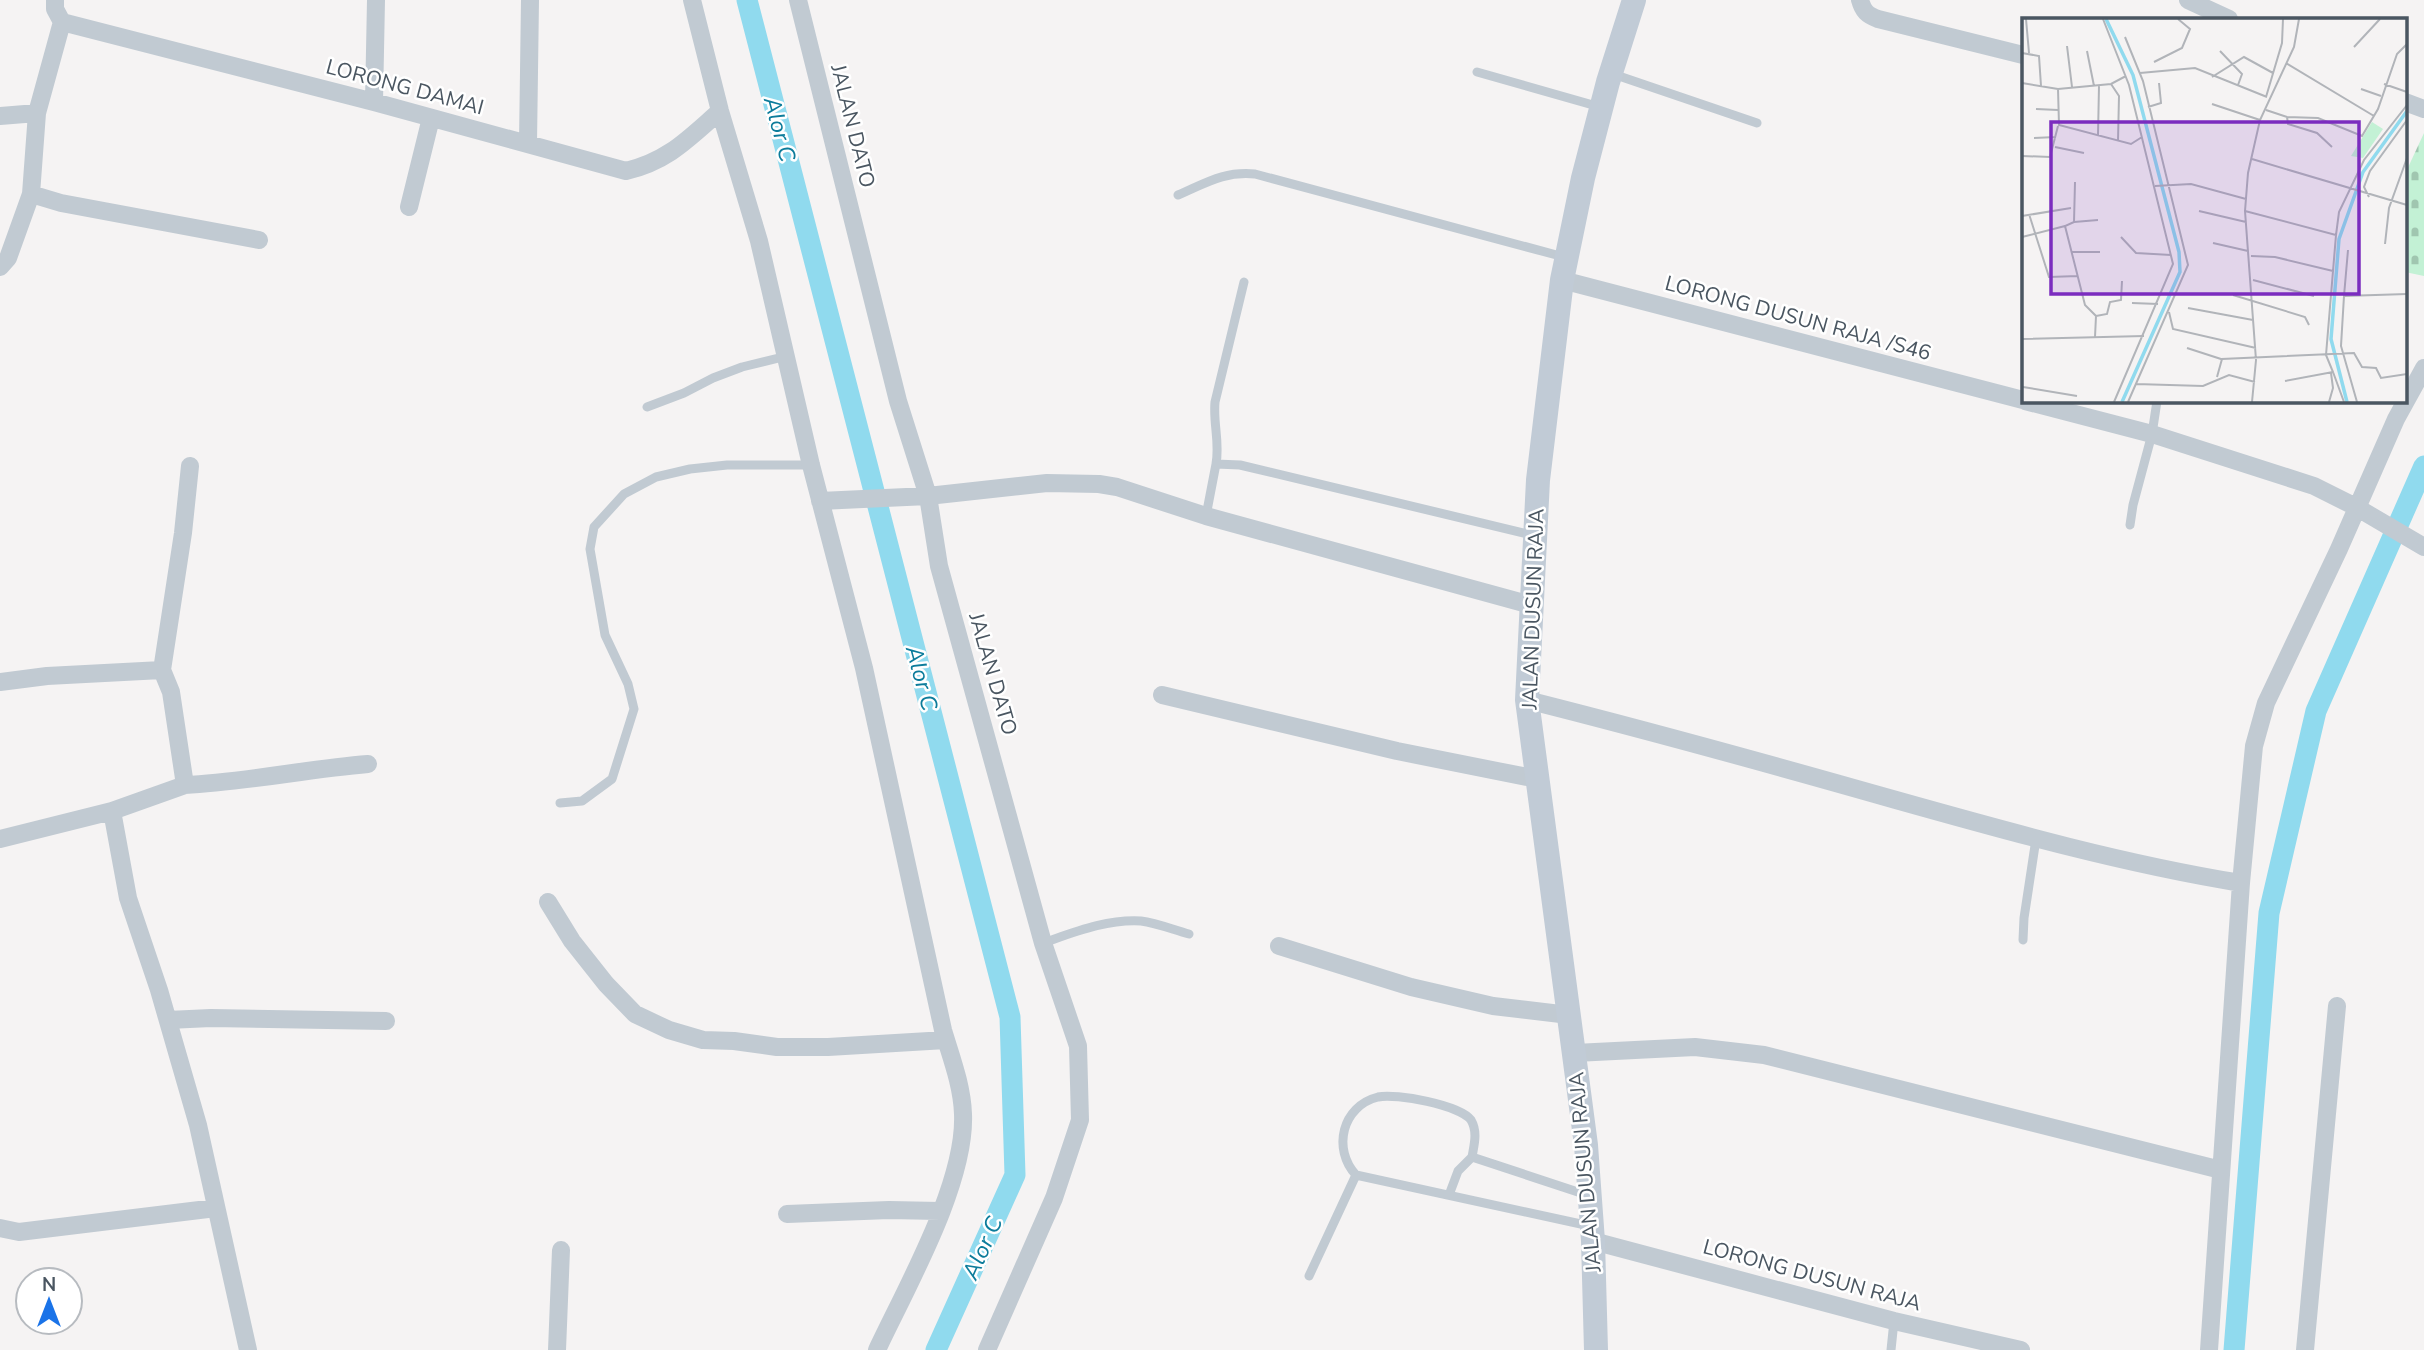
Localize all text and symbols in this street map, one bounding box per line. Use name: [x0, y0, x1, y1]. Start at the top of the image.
inset map: [2022, 18, 2406, 402]
street label: LORONG DAMAI: [323, 52, 487, 122]
street label: JALAN DATO: [824, 60, 882, 191]
water label: Alor C: [756, 92, 803, 165]
street label: LORONG DUSUN RAJA /S46: [1662, 269, 1934, 367]
street label: JALAN DUSUN RAJA: [1515, 508, 1550, 711]
street label: JALAN DATO: [962, 609, 1024, 739]
water label: Alor C: [898, 641, 945, 714]
street label: JALAN DUSUN RAJA: [1562, 1071, 1608, 1274]
water label: Alor C: [954, 1211, 1010, 1286]
street label: LORONG DUSUN RAJA: [1700, 1232, 1924, 1318]
north arrow: [14, 1266, 84, 1336]
text: N: [42, 1272, 56, 1298]

